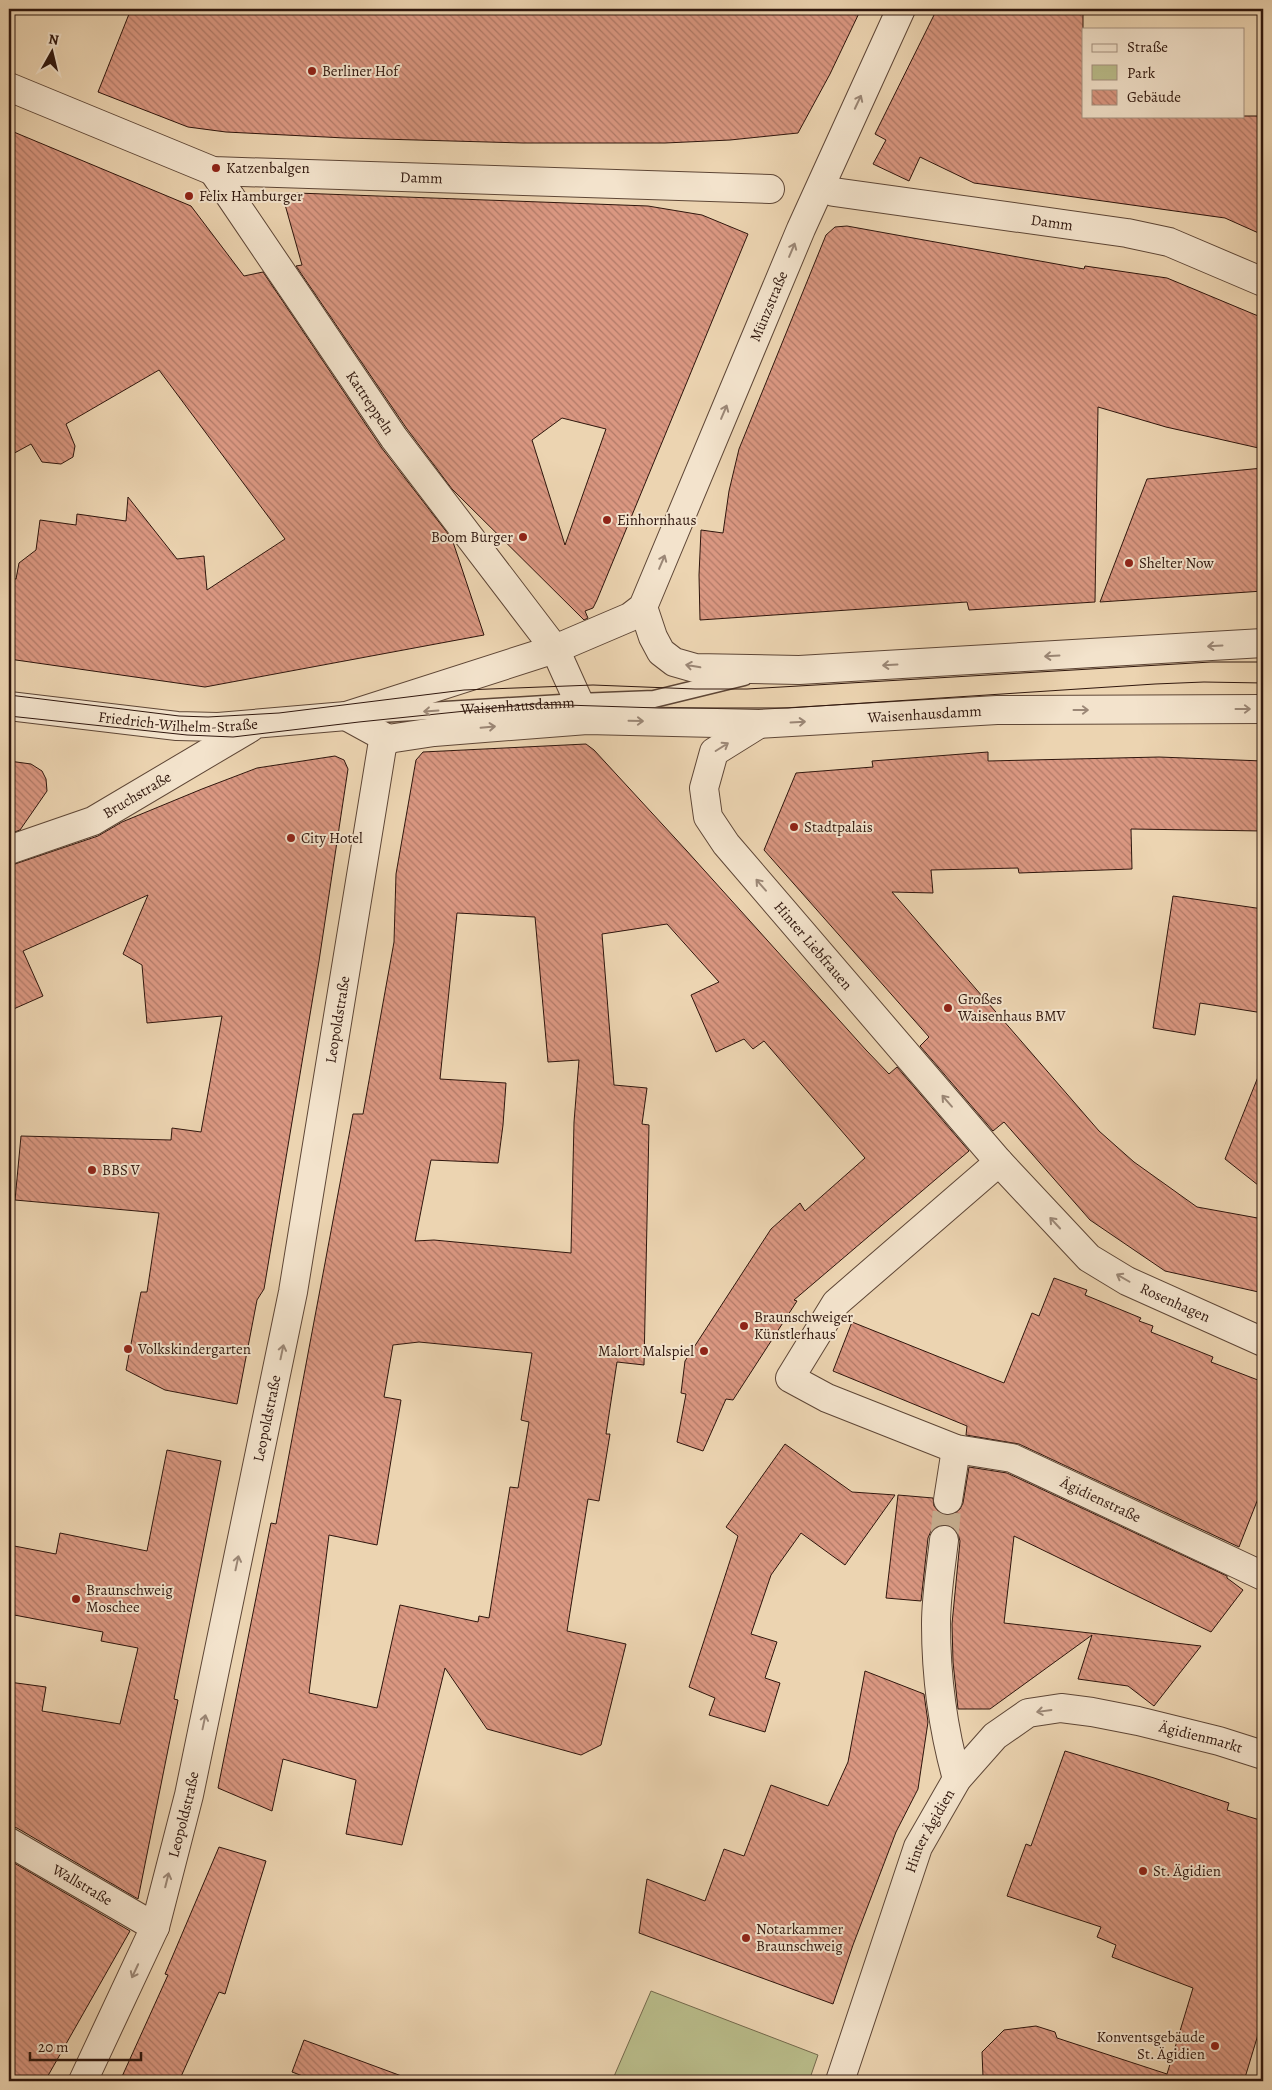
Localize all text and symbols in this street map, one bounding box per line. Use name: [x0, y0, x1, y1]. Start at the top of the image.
north arrow: [28, 28, 78, 78]
legend: [1082, 28, 1244, 118]
text: N: [47, 30, 60, 50]
text: Straße: [1127, 37, 1168, 57]
place label: Berliner Hof: [322, 61, 400, 81]
text: Park: [1127, 63, 1156, 83]
marker: Berliner Hof: [306, 65, 318, 77]
text: Gebäude: [1127, 87, 1181, 107]
one-way arrow: [854, 95, 864, 110]
place label: Katzenbalgen: [226, 158, 310, 178]
marker: Katzenbalgen: [210, 162, 222, 174]
street label: Damm: [400, 167, 443, 188]
place label: Felix Hamburger: [199, 186, 303, 206]
marker: Felix Hamburger: [183, 190, 195, 202]
street label: Damm: [1029, 210, 1075, 235]
one-way arrow: [788, 243, 798, 258]
street label: Münzstraße: [745, 268, 792, 345]
street label: Kattreppeln: [341, 367, 399, 439]
one-way arrow: [720, 405, 730, 420]
place label: Einhornhaus: [617, 510, 696, 530]
marker: Einhornhaus: [601, 514, 613, 526]
place label: Boom Burger: [431, 527, 513, 547]
marker: Boom Burger: [517, 531, 529, 543]
place label: Shelter Now: [1139, 553, 1214, 573]
one-way arrow: [658, 555, 667, 570]
marker: Shelter Now: [1123, 557, 1135, 569]
one-way arrow: [1207, 642, 1223, 651]
one-way arrow: [1045, 651, 1061, 660]
one-way arrow: [882, 660, 898, 669]
one-way arrow: [685, 661, 701, 671]
street label: Waisenhausdamm: [459, 692, 576, 719]
street label: Waisenhausdamm: [866, 701, 983, 728]
one-way arrow: [1235, 704, 1251, 714]
one-way arrow: [1072, 705, 1089, 715]
one-way arrow: [423, 706, 439, 715]
street label: Friedrich-Wilhelm-Straße: [97, 707, 259, 737]
one-way arrow: [627, 716, 643, 726]
one-way arrow: [790, 717, 806, 726]
one-way arrow: [480, 723, 496, 732]
one-way arrow: [714, 742, 728, 752]
street label: Bruchstraße: [99, 767, 175, 823]
place label: Stadtpalais: [804, 817, 873, 837]
marker: Stadtpalais: [788, 821, 800, 833]
place label: City Hotel: [301, 828, 363, 848]
marker: City Hotel: [285, 832, 297, 844]
one-way arrow: [756, 879, 767, 892]
street label: Hinter Liebfrauen: [770, 897, 857, 994]
street label: Leopoldstraße: [321, 974, 355, 1065]
place label: Großes Waisenhaus BMV: [957, 989, 1067, 1026]
marker: Großes Waisenhaus BMV: [942, 1002, 954, 1014]
one-way arrow: [941, 1095, 953, 1108]
place label: BBS V: [102, 1160, 141, 1180]
marker: BBS V: [86, 1164, 98, 1176]
one-way arrow: [1049, 1216, 1061, 1229]
one-way arrow: [1117, 1273, 1131, 1283]
street label: Rosenhagen: [1137, 1278, 1213, 1327]
place label: Braunschweiger Künstlerhaus: [754, 1307, 853, 1344]
marker: Braunschweiger Künstlerhaus: [738, 1320, 750, 1332]
place label: Volkskindergarten: [137, 1339, 251, 1359]
place label: Malort Malspiel: [598, 1341, 694, 1361]
marker: Volkskindergarten: [122, 1343, 134, 1355]
one-way arrow: [277, 1345, 287, 1361]
marker: Malort Malspiel: [698, 1345, 710, 1357]
street label: Leopoldstraße: [248, 1373, 286, 1463]
street label: Ägidienstraße: [1056, 1472, 1145, 1527]
one-way arrow: [233, 1555, 242, 1571]
place label: Braunschweig Moschee: [86, 1580, 173, 1617]
marker: Braunschweig Moschee: [70, 1593, 82, 1605]
one-way arrow: [1036, 1706, 1052, 1716]
one-way arrow: [200, 1714, 209, 1730]
street label: Ägidienmarkt: [1156, 1716, 1245, 1758]
street label: Leopoldstraße: [163, 1769, 204, 1860]
street label: Hinter Ägidien: [900, 1785, 959, 1875]
street label: Wallstraße: [48, 1859, 116, 1910]
place label: St. Ägidien: [1153, 1861, 1221, 1881]
marker: St. Ägidien: [1137, 1865, 1149, 1877]
one-way arrow: [163, 1872, 172, 1888]
place label: Notarkammer Braunschweig: [756, 1919, 843, 1956]
marker: Notarkammer Braunschweig: [740, 1932, 752, 1944]
one-way arrow: [130, 1963, 139, 1978]
place label: Konventsgebäude St. Ägidien: [1097, 2027, 1205, 2064]
scale bar: [30, 2030, 141, 2062]
text: 20 m: [38, 2037, 69, 2057]
marker: Konventsgebäude St. Ägidien: [1209, 2040, 1221, 2052]

